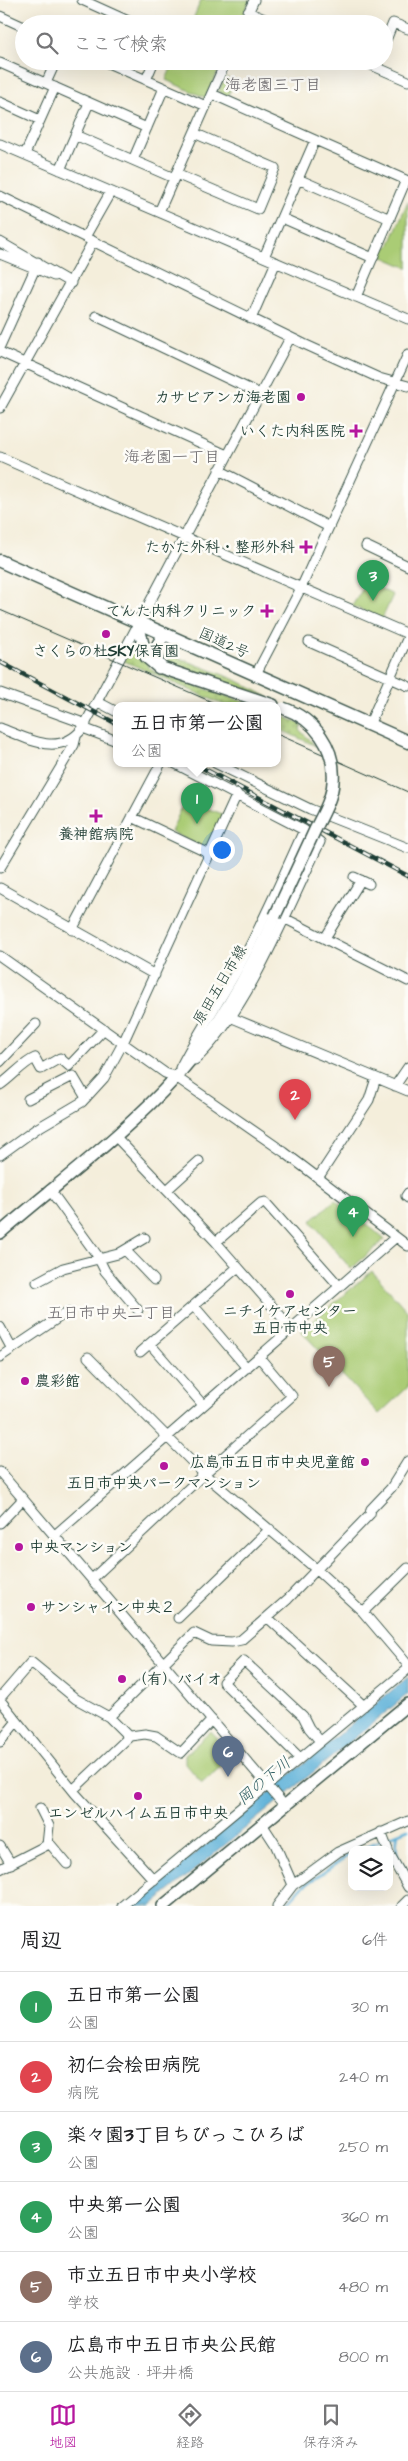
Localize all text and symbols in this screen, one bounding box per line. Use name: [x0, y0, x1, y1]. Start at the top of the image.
search box: [15, 15, 393, 70]
icon: search: [33, 29, 61, 57]
text: ここで検索: [73, 31, 168, 58]
district label: 海老園三丁目: [225, 74, 321, 96]
place label: カサビアンカ海老園: [155, 387, 291, 408]
marker: カサビアンカ海老園: [295, 391, 307, 403]
place label: いくた内科医院: [240, 421, 345, 442]
marker: いくた内科医院: [349, 424, 363, 438]
district label: 海老園一丁目: [124, 446, 220, 468]
place label: たかた外科・整形外科: [145, 537, 295, 558]
marker: たかた外科・整形外科: [299, 540, 313, 554]
pin: 3: [357, 560, 389, 601]
place label: てんた内科クリニック: [106, 601, 256, 622]
marker: てんた内科クリニック: [260, 604, 274, 618]
street label: 国道2号: [195, 623, 253, 663]
marker: さくらの杜SKY保育園: [100, 628, 112, 640]
place label: さくらの杜SKY保育園: [33, 641, 179, 662]
popup: [113, 702, 281, 767]
text: 五日市第一公園: [130, 710, 264, 737]
text: 公園: [130, 740, 163, 762]
pin: 1: [181, 783, 213, 824]
marker: 養神館病院: [89, 809, 103, 823]
place label: 養神館病院: [58, 824, 134, 845]
your location: [209, 837, 235, 863]
street label: 原田五日市線: [188, 941, 252, 1029]
pin: 2: [279, 1079, 311, 1120]
pin: 4: [337, 1196, 369, 1237]
marker: ニチイケアセンター 五日市中央: [284, 1288, 296, 1300]
place label: ニチイケアセンター 五日市中央: [223, 1301, 357, 1339]
district label: 五日市中央二丁目: [47, 1302, 175, 1324]
pin: 5: [313, 1346, 345, 1387]
place label: 農彩館: [35, 1371, 80, 1392]
marker: 農彩館: [19, 1375, 31, 1387]
place label: 広島市五日市中央児童館: [190, 1452, 355, 1473]
marker: 広島市五日市中央児童館: [359, 1456, 371, 1468]
marker: 五日市中央パークマンション: [158, 1460, 170, 1472]
place label: 五日市中央パークマンション: [67, 1473, 261, 1494]
place label: 中央マンション: [29, 1537, 133, 1558]
marker: 中央マンション: [13, 1541, 25, 1553]
place label: サンシャイン中央２: [41, 1597, 175, 1618]
marker: サンシャイン中央２: [25, 1601, 37, 1613]
place label: （有）バイオ: [132, 1669, 222, 1690]
marker: （有）バイオ: [116, 1673, 128, 1685]
pin: 6: [212, 1736, 244, 1777]
water label: 岡の下川: [232, 1752, 296, 1810]
marker: エンゼルハイム五日市中央: [132, 1790, 144, 1802]
place label: エンゼルハイム五日市中央: [48, 1803, 228, 1824]
map controls: [348, 1846, 393, 1891]
button: layers: [348, 1846, 393, 1891]
text: 周辺: [20, 1926, 62, 1955]
text: 6件: [362, 1929, 388, 1951]
text: 五日市第一公園: [67, 1982, 200, 2009]
text: 1: [35, 1996, 37, 2018]
text: 30 m: [351, 1996, 388, 2018]
text: 公園: [67, 2012, 99, 2034]
text: 初仁会桧田病院: [67, 2052, 200, 2079]
text: 2: [31, 2066, 41, 2088]
text: 240 m: [339, 2066, 388, 2088]
text: 病院: [67, 2082, 99, 2104]
text: 楽々園3丁目ちびっこひろば: [67, 2122, 305, 2149]
text: 3: [32, 2136, 40, 2158]
text: 250 m: [339, 2136, 388, 2158]
text: 公園: [67, 2152, 99, 2174]
text: 中央第一公園: [67, 2192, 181, 2219]
text: 4: [31, 2206, 41, 2228]
text: 360 m: [341, 2206, 388, 2228]
text: 公園: [67, 2222, 99, 2244]
text: 市立五日市中央小学校: [67, 2262, 257, 2289]
text: 5: [30, 2276, 42, 2298]
text: 480 m: [338, 2276, 388, 2298]
text: 学校: [67, 2292, 99, 2314]
text: 広島市中五日市央公民館: [67, 2332, 276, 2359]
text: 6: [31, 2346, 41, 2368]
text: 800 m: [339, 2346, 388, 2368]
text: 公共施設 · 坪井橋: [67, 2362, 194, 2384]
tab: 地図: [49, 2401, 77, 2453]
tab: 経路: [176, 2401, 204, 2453]
tab: 保存済み: [303, 2401, 359, 2453]

